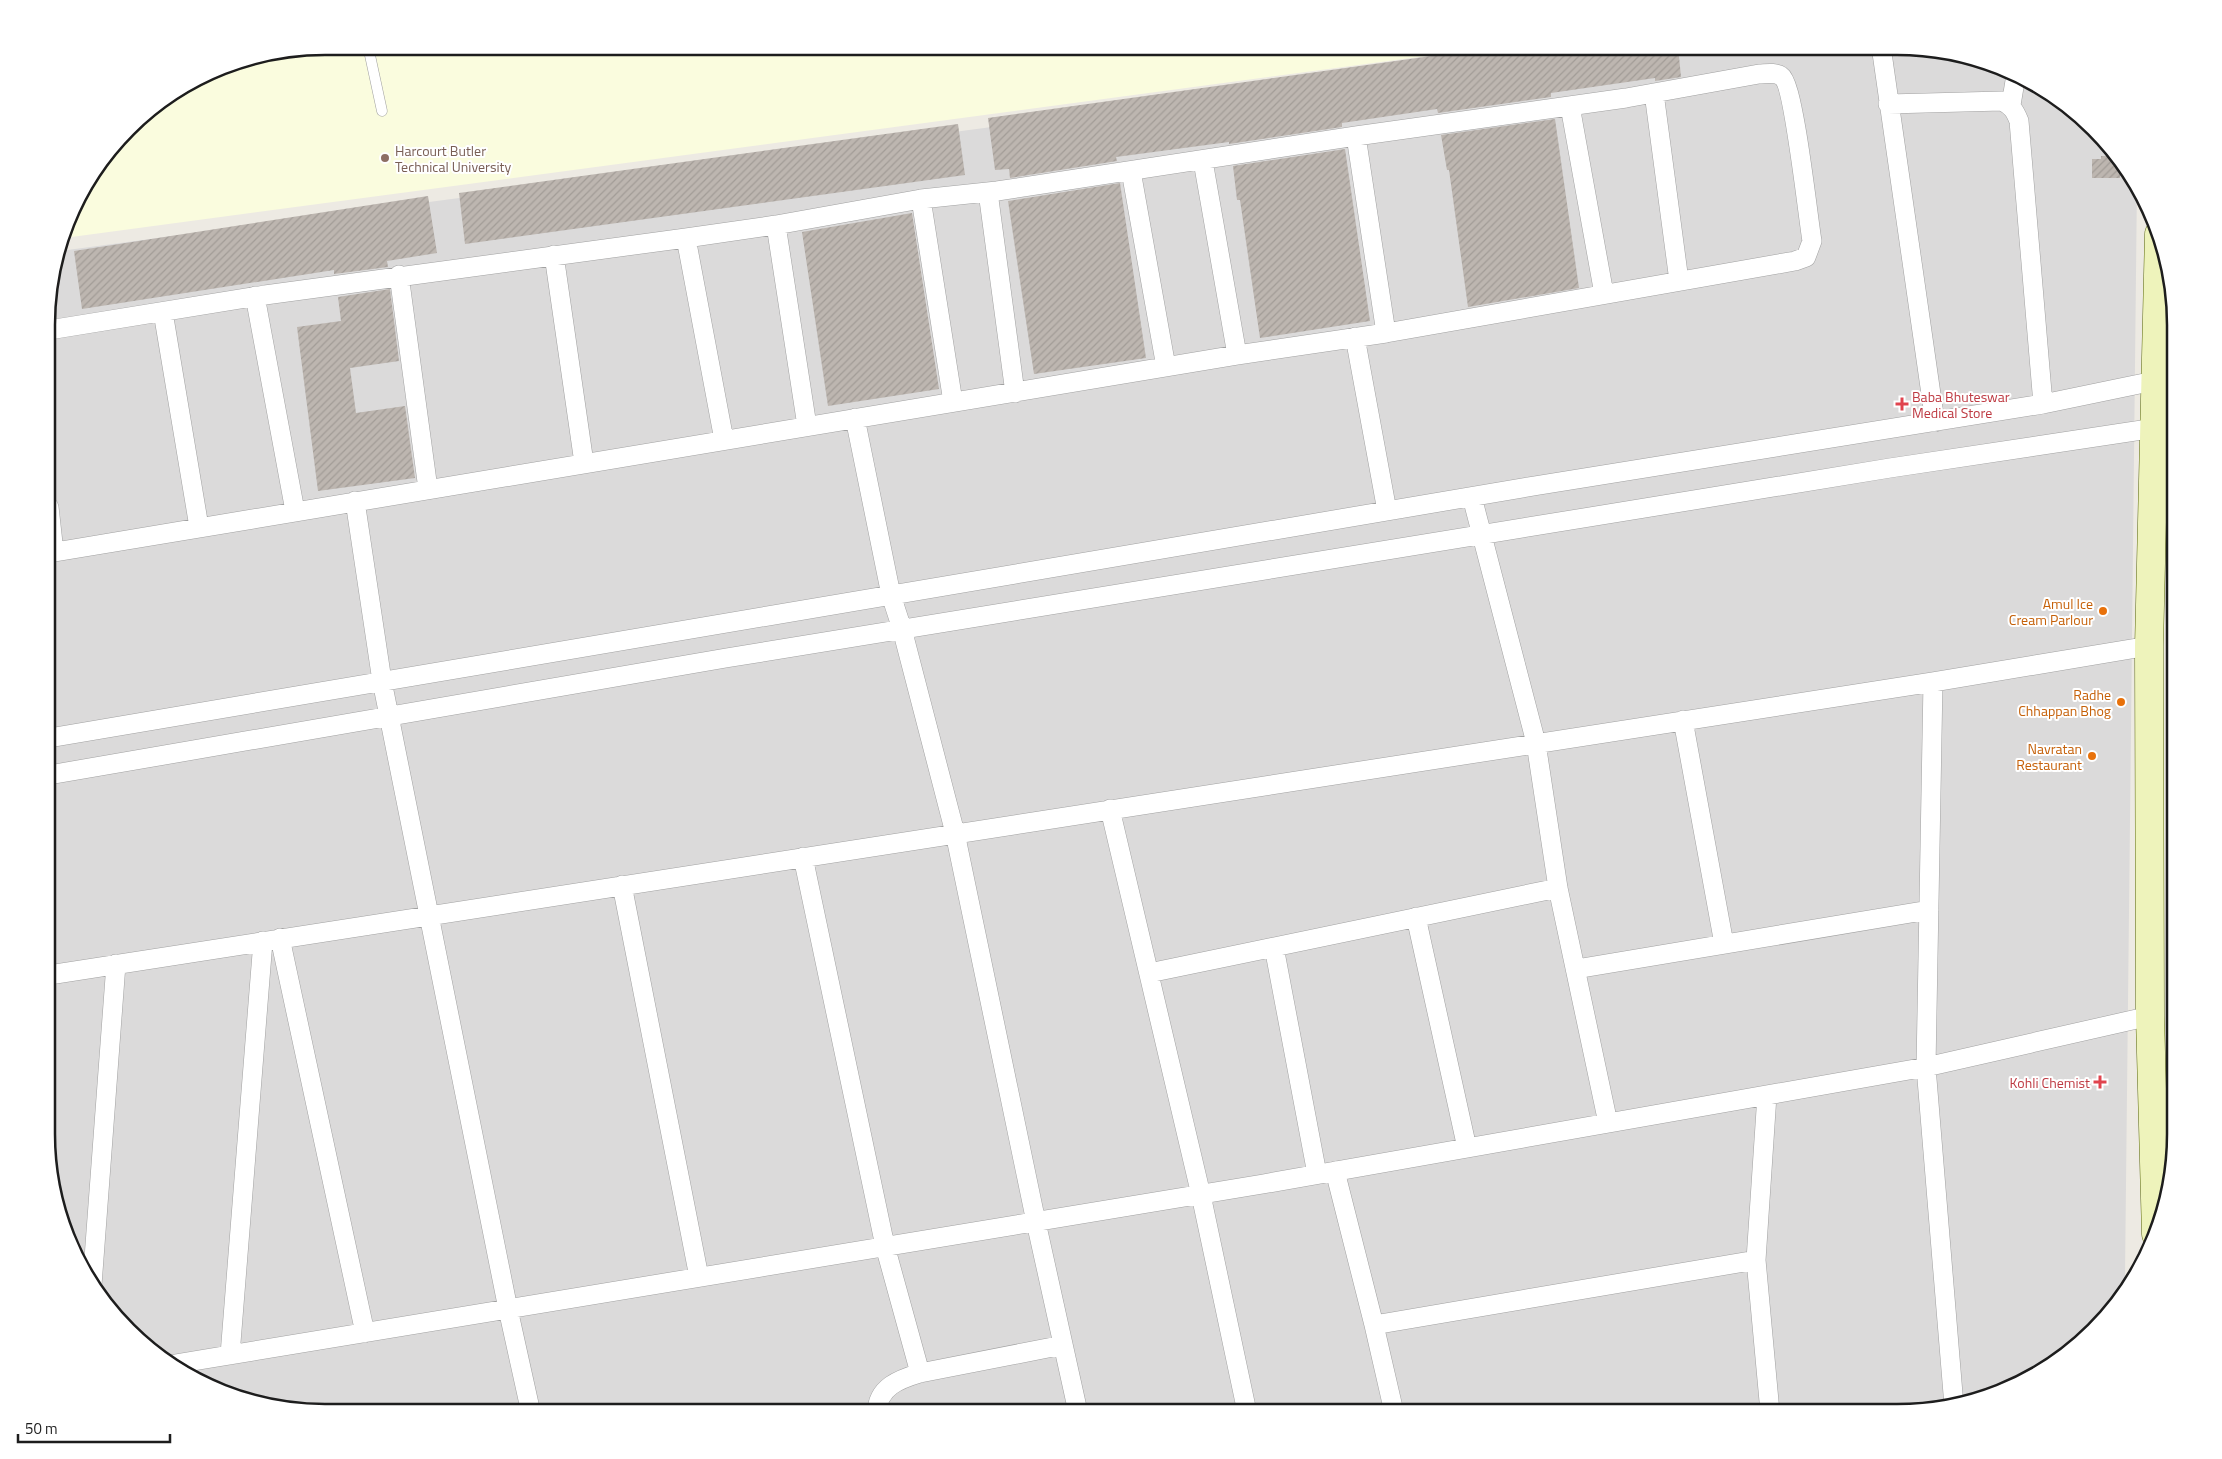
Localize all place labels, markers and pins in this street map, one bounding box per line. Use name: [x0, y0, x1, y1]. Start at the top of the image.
place label: Harcourt Butler Technical University: [395, 140, 511, 177]
marker: Harcourt Butler Technical University: [379, 152, 391, 164]
place label: Baba Bhuteswar Medical Store: [1912, 386, 2010, 423]
marker: Baba Bhuteswar Medical Store: [1896, 398, 1908, 410]
place label: Amul Ice Cream Parlour: [2009, 593, 2093, 630]
marker: Amul Ice Cream Parlour: [2097, 605, 2109, 617]
place label: Radhe Chhappan Bhog: [2018, 684, 2111, 721]
marker: Radhe Chhappan Bhog: [2115, 696, 2127, 708]
place label: Navratan Restaurant: [2016, 738, 2082, 775]
marker: Navratan Restaurant: [2086, 750, 2098, 762]
place label: Kohli Chemist: [2010, 1072, 2090, 1093]
marker: Kohli Chemist: [2094, 1076, 2106, 1088]

